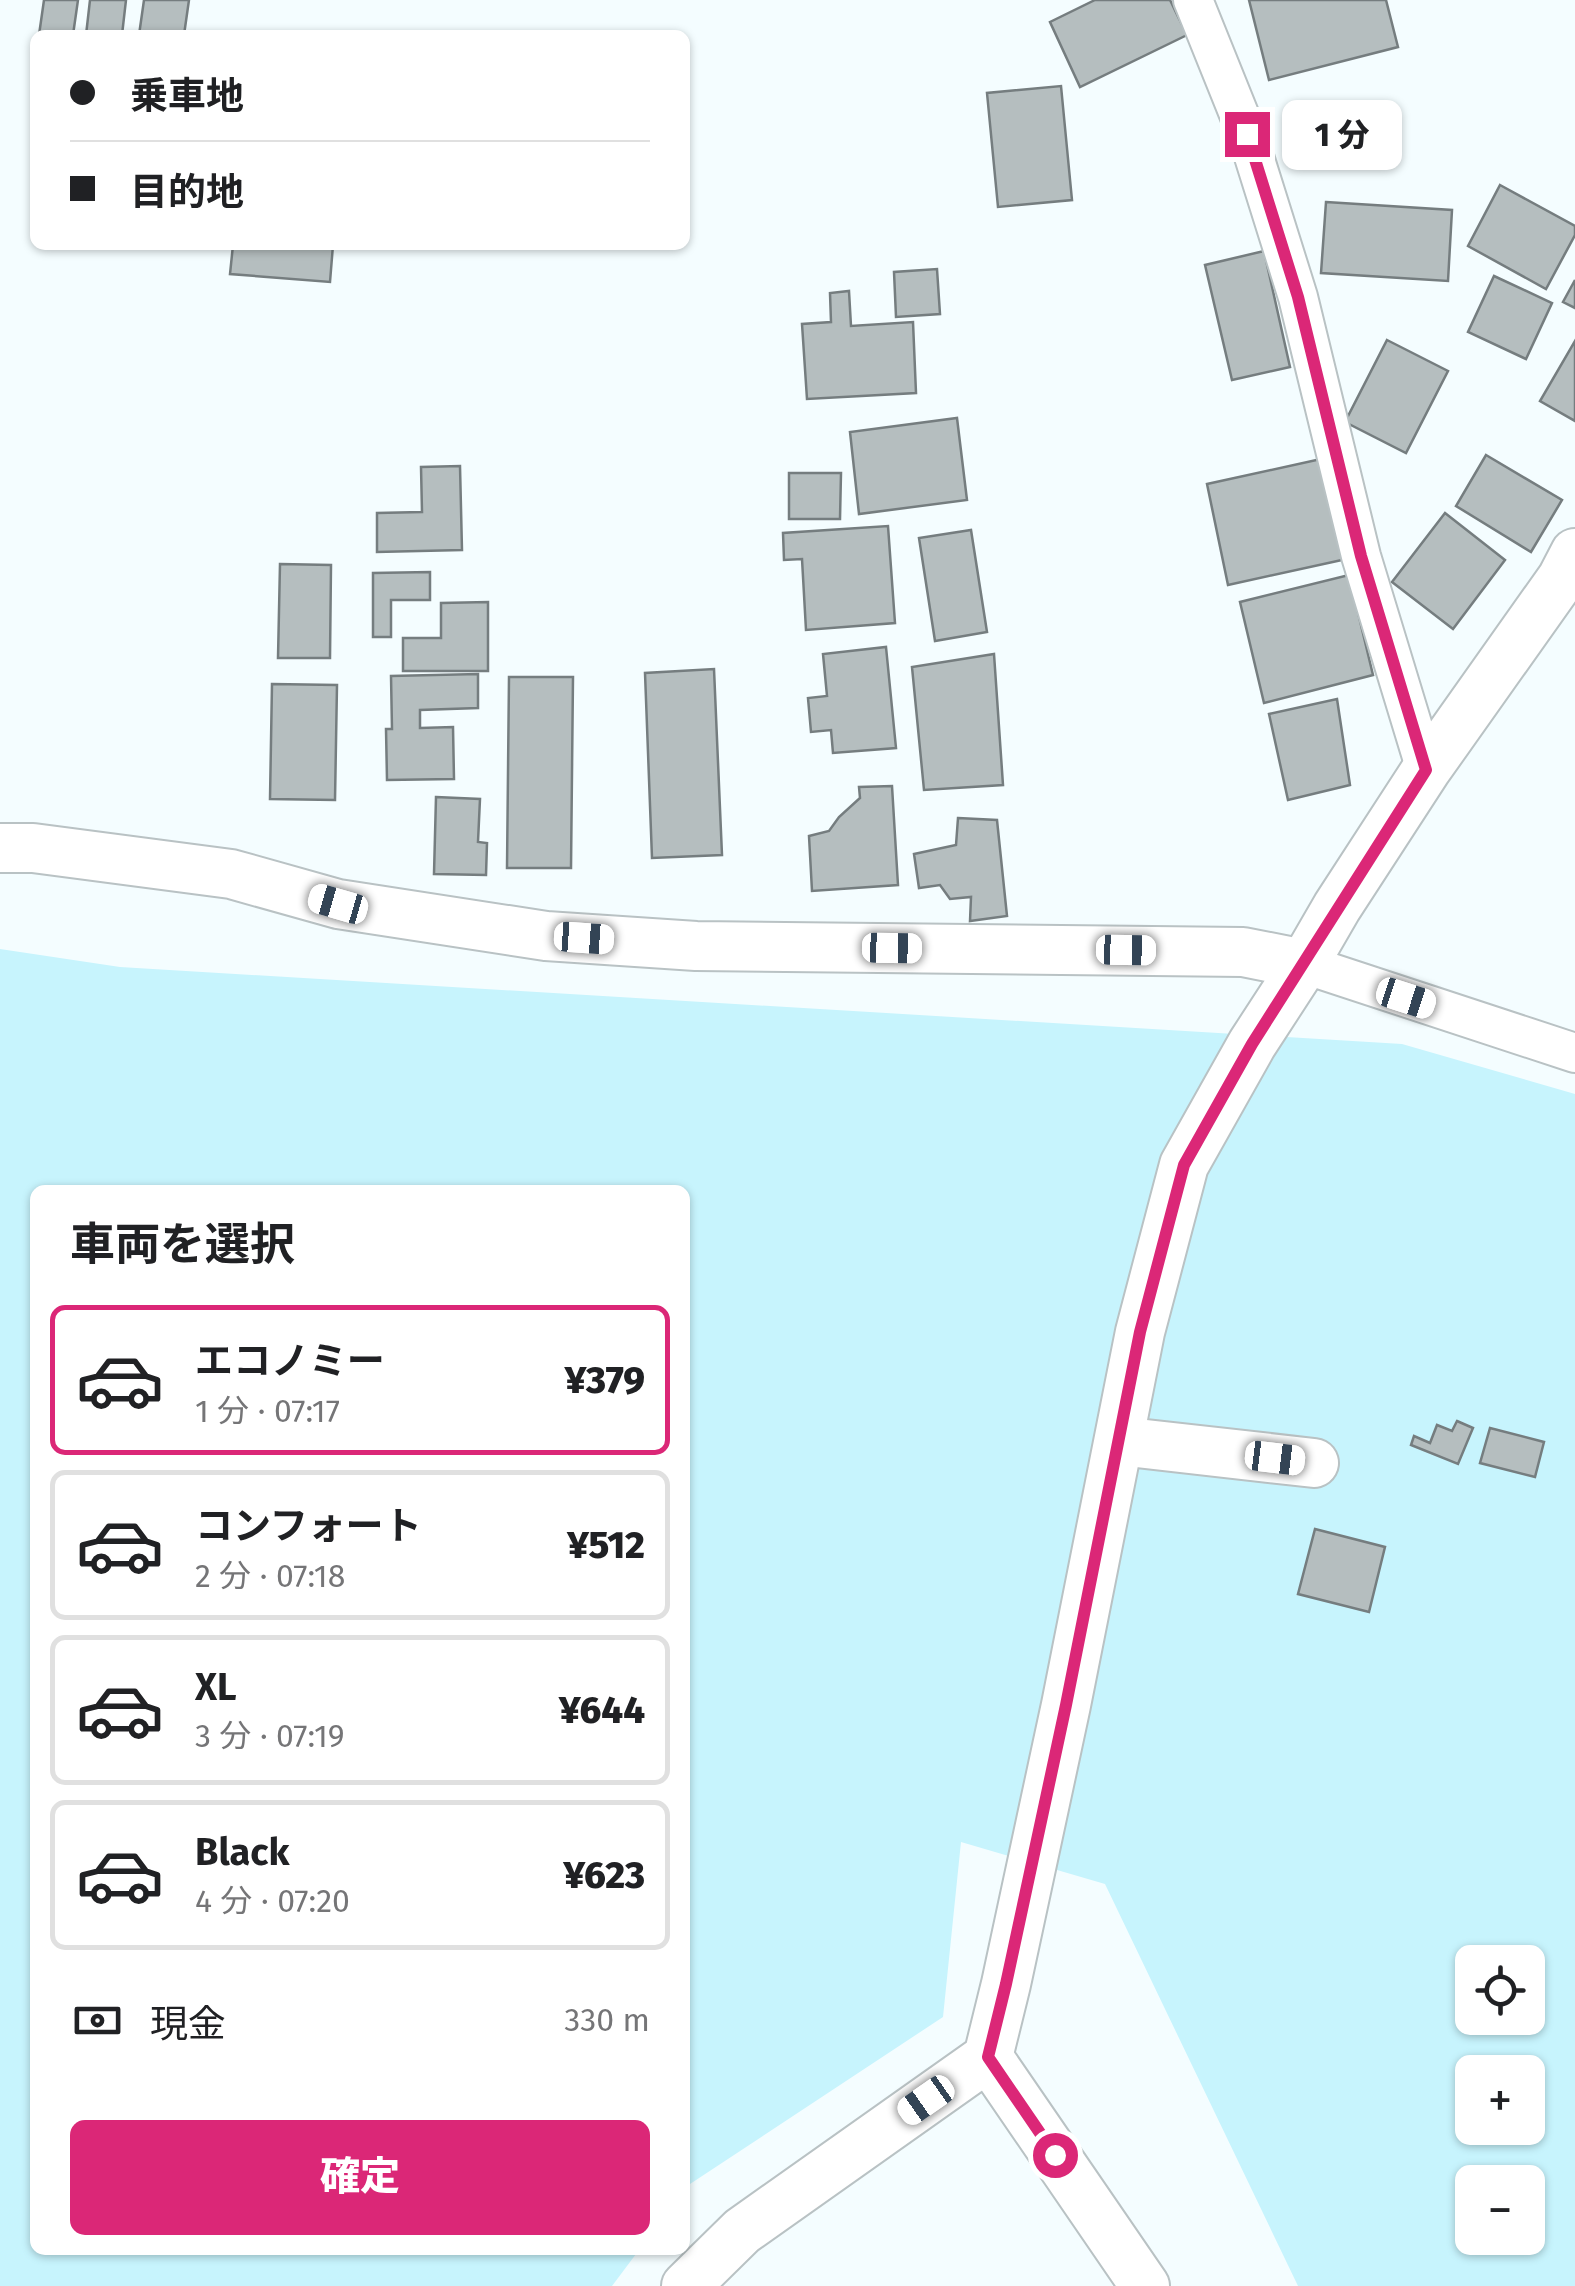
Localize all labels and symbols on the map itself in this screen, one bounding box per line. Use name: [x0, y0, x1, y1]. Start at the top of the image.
callout: 1 分: [1282, 99, 1402, 169]
route end: [1225, 112, 1270, 157]
car: [305, 881, 371, 927]
car: [553, 921, 615, 955]
car: [862, 932, 922, 964]
car: [1096, 934, 1156, 966]
car: [1373, 974, 1439, 1022]
car: [1243, 1439, 1307, 1477]
car: [893, 2071, 959, 2129]
route start: [1033, 2133, 1078, 2178]

